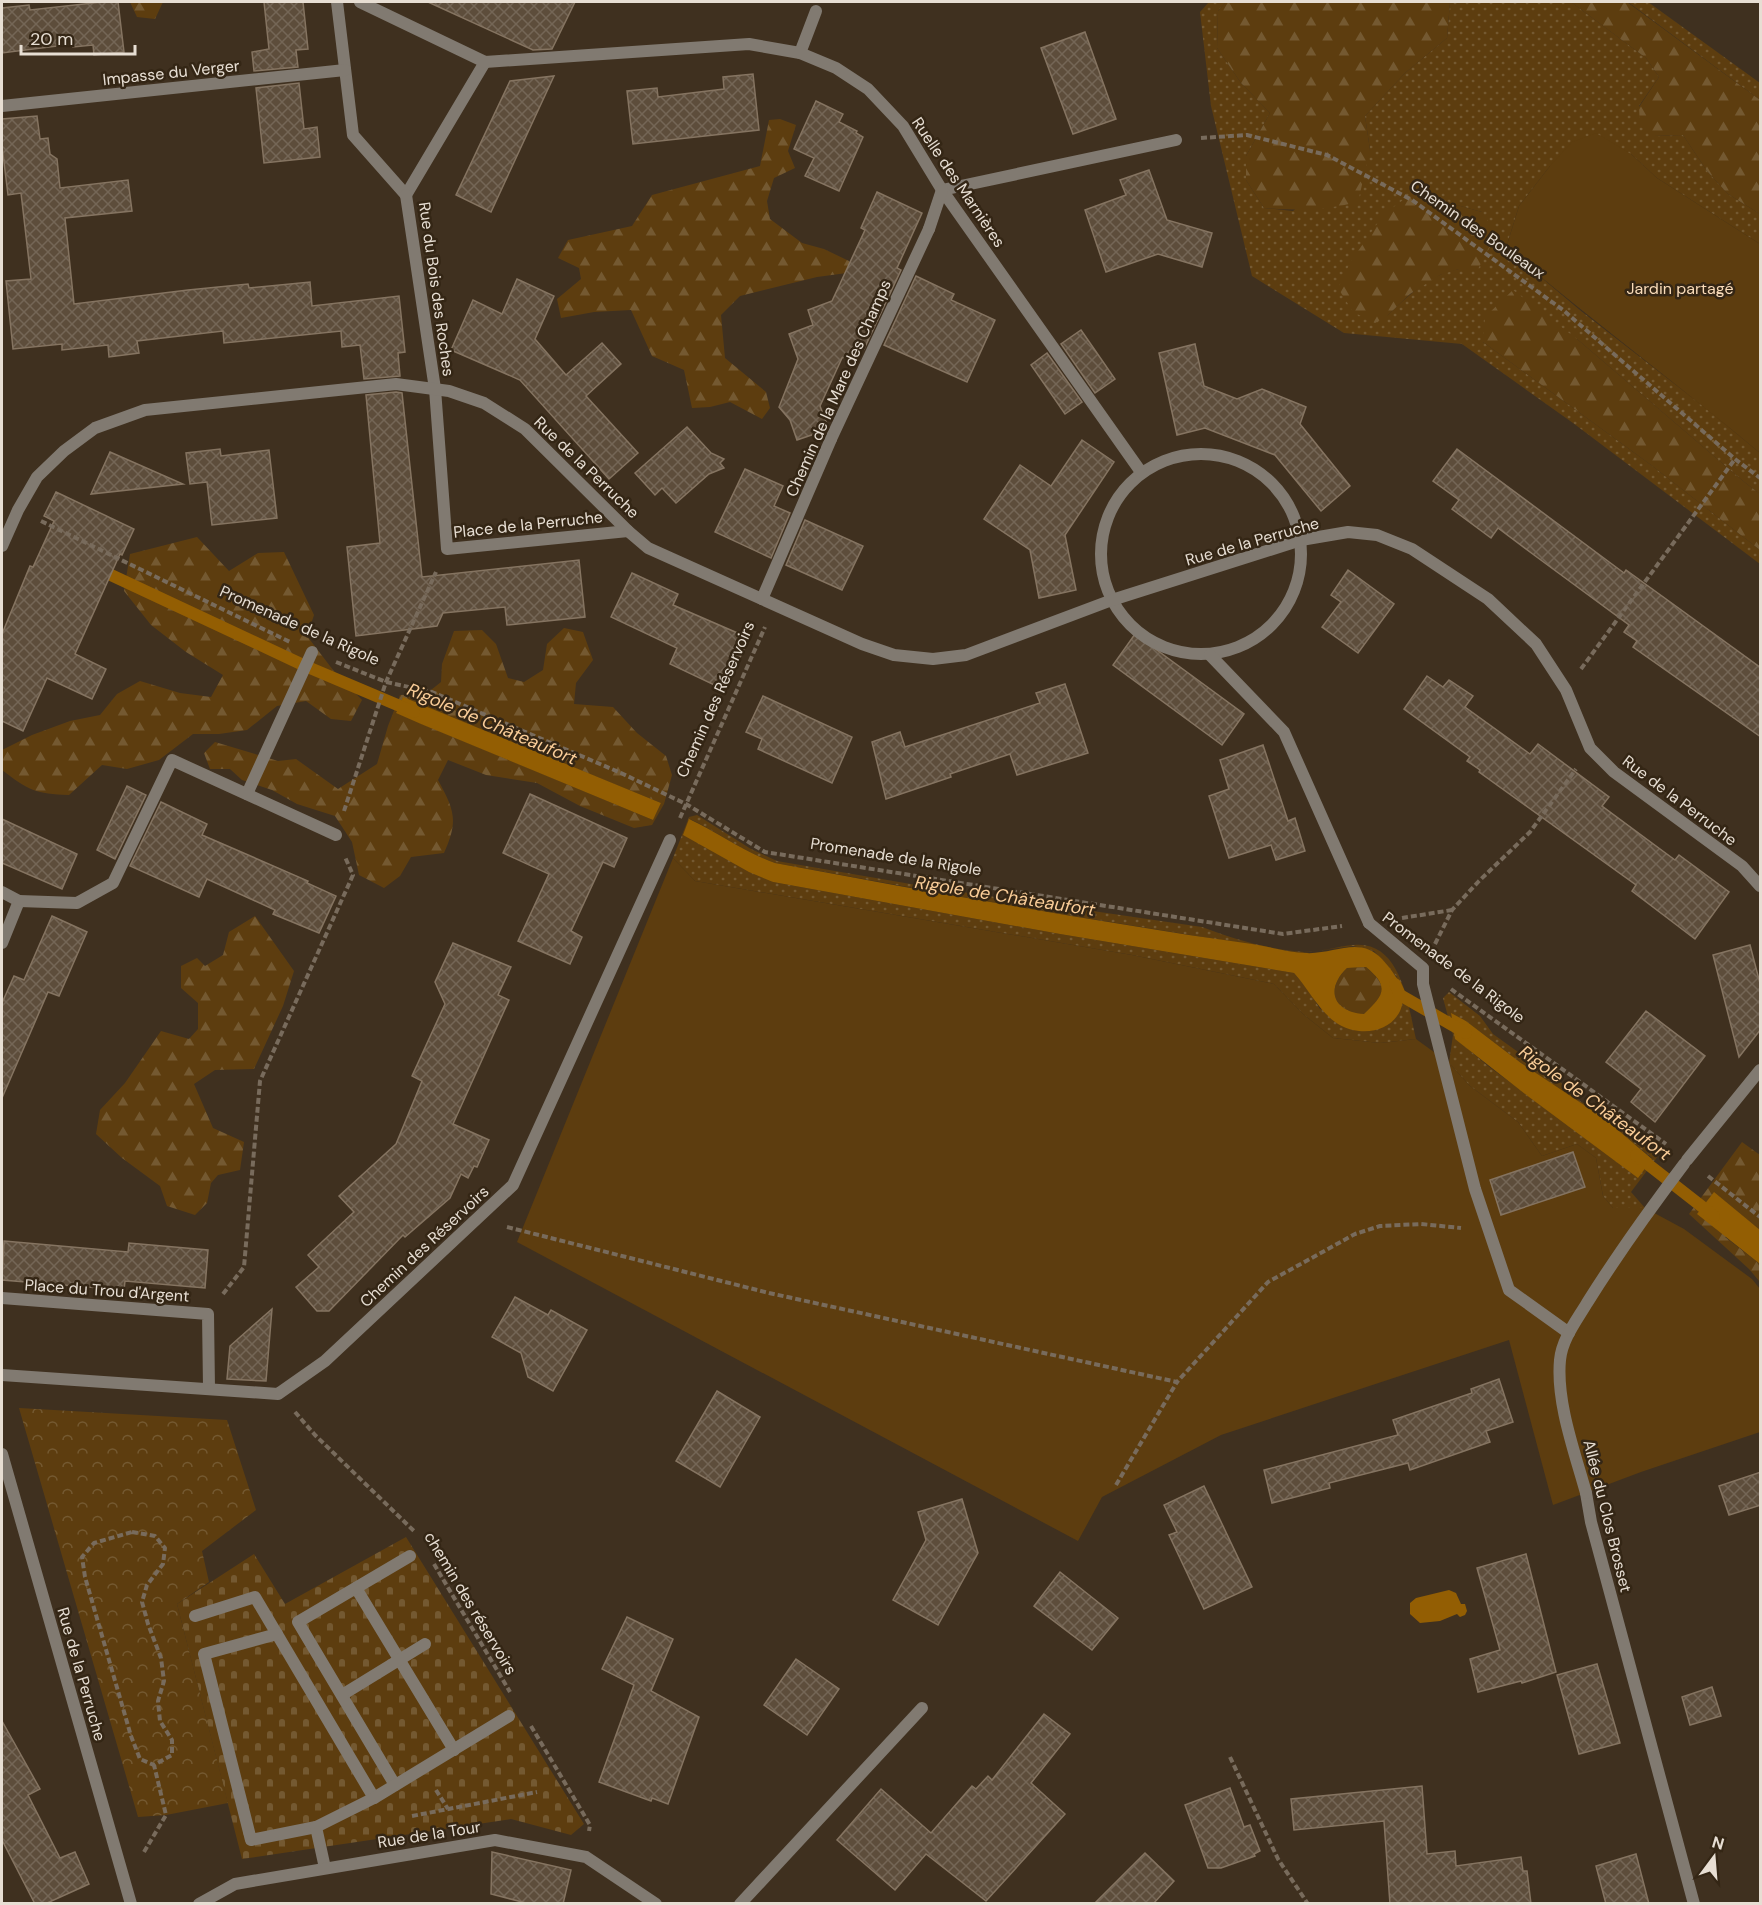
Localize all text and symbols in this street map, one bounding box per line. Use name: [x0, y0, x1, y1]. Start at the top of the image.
scale bar: [21, 18, 135, 56]
text: 20 m: [30, 27, 73, 51]
street label: Impasse du Verger: [101, 55, 241, 90]
street label: Ruelle des Marnières: [907, 113, 1010, 251]
street label: Chemin des Bouleaux: [1406, 175, 1549, 284]
street label: Rue du Bois des Roches: [414, 200, 459, 378]
street label: Chemin de la Mare des Champs: [781, 276, 896, 500]
park label: Jardin partagé: [1627, 278, 1733, 299]
street label: Rue de la Perruche: [530, 412, 644, 523]
street label: Place de la Perruche: [452, 506, 604, 543]
street label: Rue de la Perruche: [1183, 512, 1321, 571]
street label: Promenade de la Rigole: [217, 581, 383, 670]
street label: Chemin des Réservoirs: [671, 618, 759, 781]
water label: Rigole de Châteaufort: [403, 677, 582, 771]
street label: Rue de la Perruche: [1618, 750, 1741, 850]
street label: Promenade de la Rigole: [809, 833, 983, 880]
water label: Rigole de Châteaufort: [913, 870, 1098, 922]
street label: Promenade de la Rigole: [1378, 907, 1529, 1028]
water label: Rigole de Châteaufort: [1514, 1040, 1677, 1167]
street label: Chemin des Réservoirs: [355, 1181, 493, 1312]
street label: Place du Trou d'Argent: [24, 1274, 190, 1307]
street label: Allée du Clos Brosset: [1578, 1438, 1637, 1595]
street label: chemin des réservoirs: [419, 1528, 522, 1679]
street label: Rue de la Perruche: [52, 1605, 111, 1743]
street label: Rue de la Tour: [376, 1816, 482, 1853]
north arrow: [1684, 1827, 1744, 1887]
text: N: [1709, 1831, 1727, 1855]

